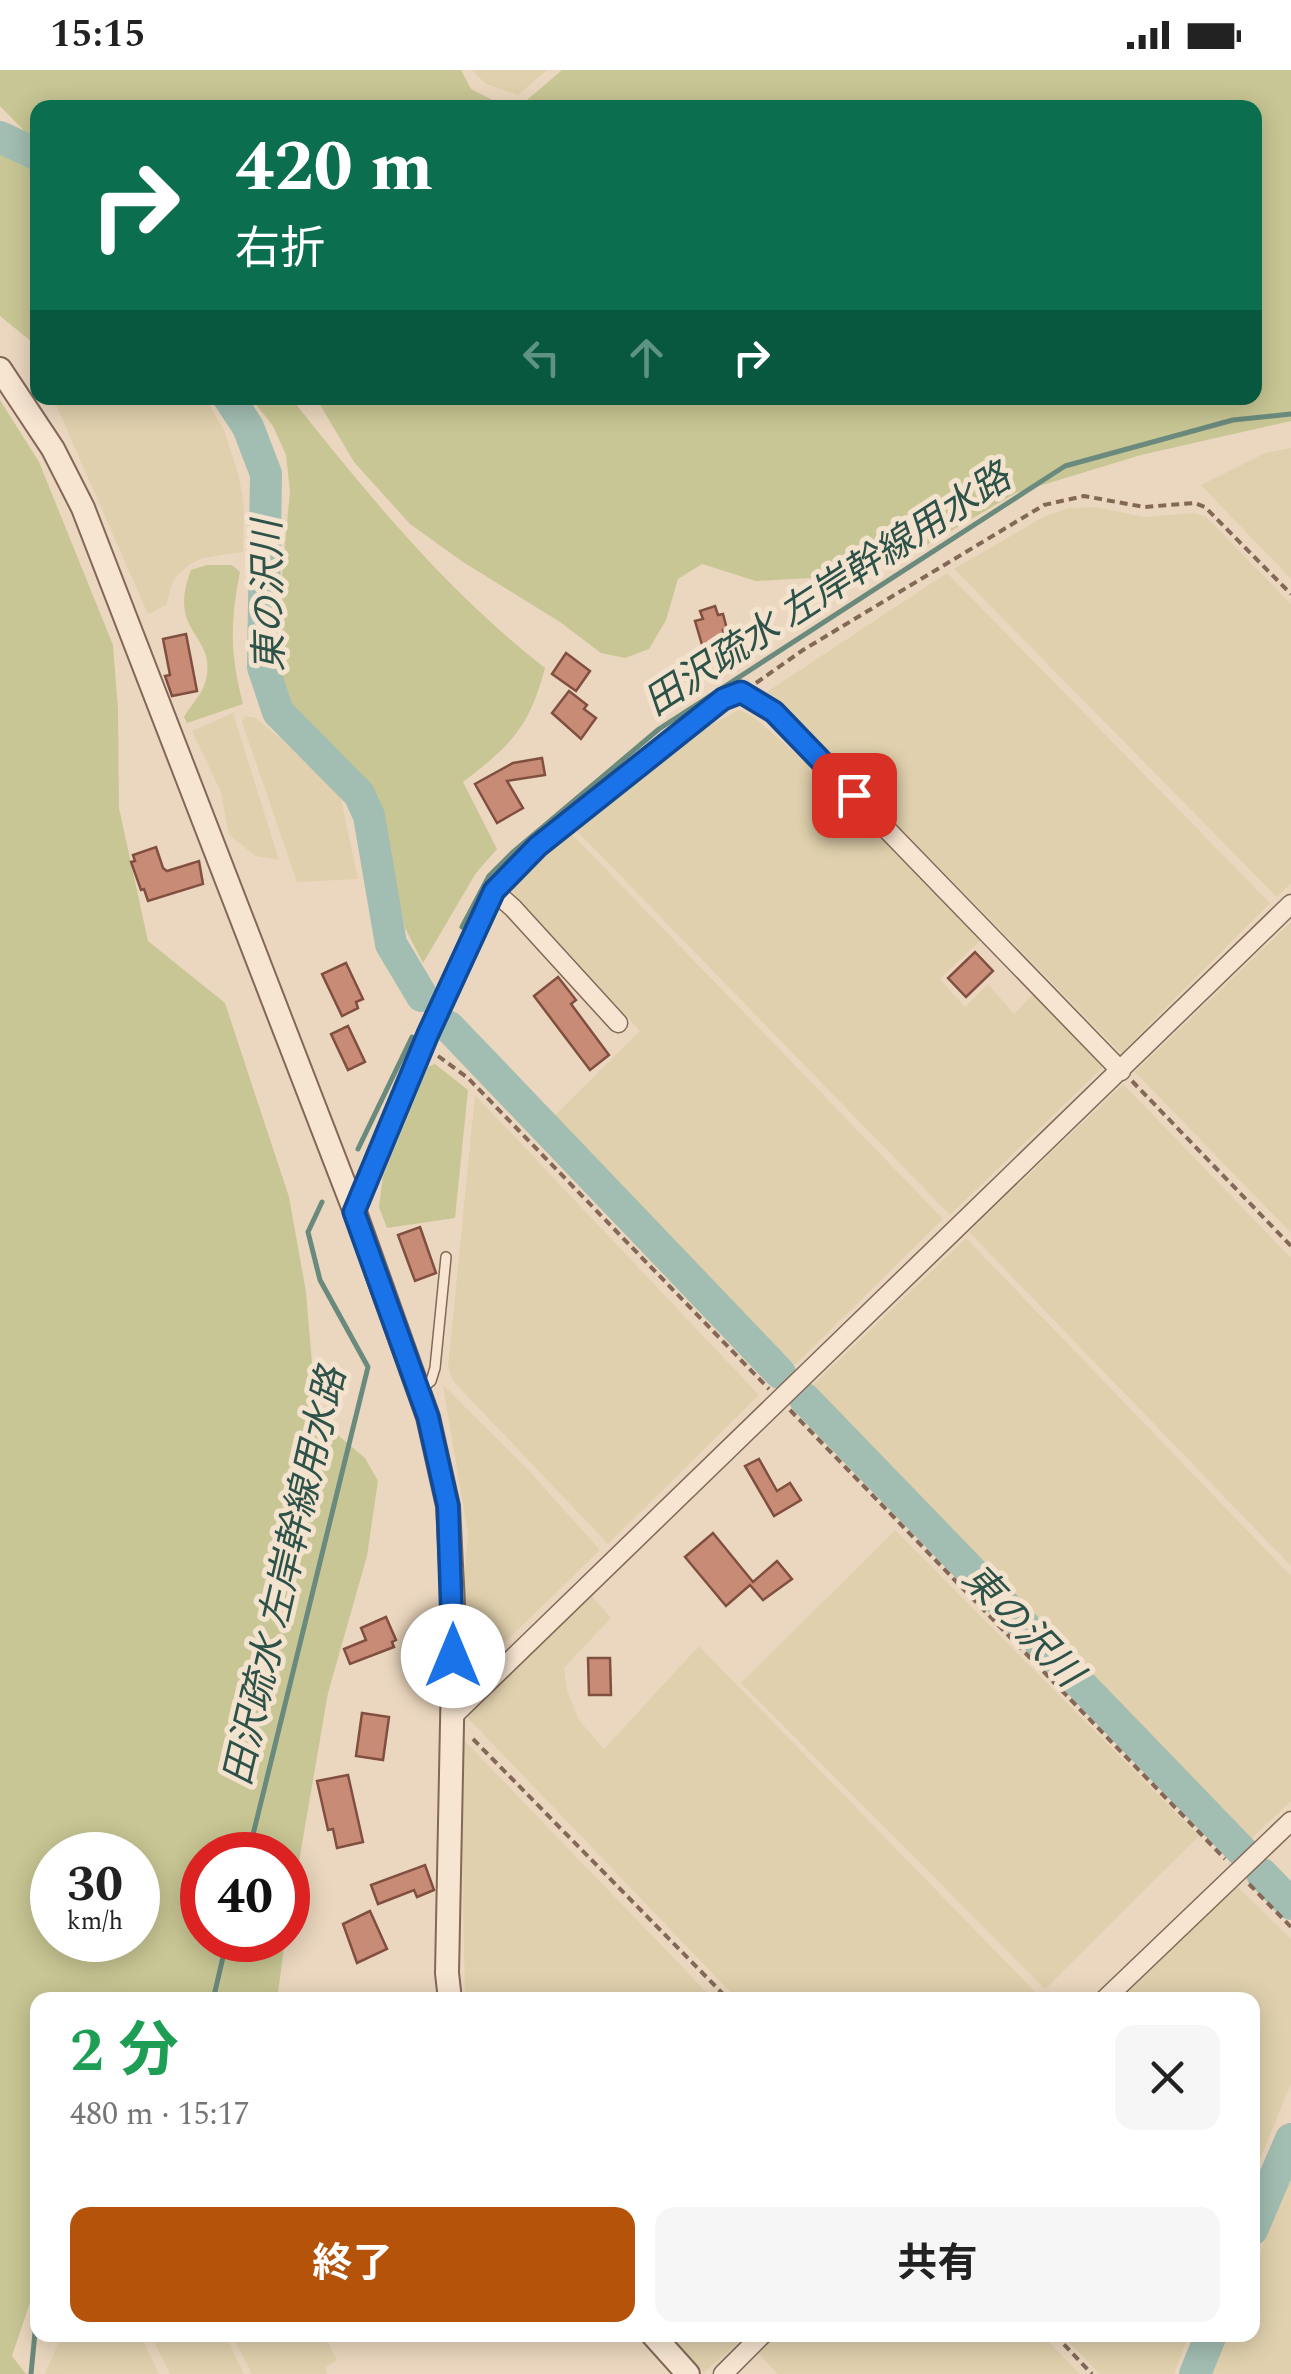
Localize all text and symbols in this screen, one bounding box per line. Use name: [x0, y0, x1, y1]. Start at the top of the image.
text: 15:15: [50, 6, 145, 64]
text: 420 m: [235, 115, 433, 221]
icon: right: [70, 140, 200, 270]
text: 右折: [235, 215, 325, 284]
icon: left: [514, 330, 569, 385]
icon: ahead: [619, 330, 674, 385]
icon: right: [724, 330, 779, 385]
water label: 田沢疏水 左岸幹線用水路: [633, 448, 1025, 731]
water label: 東の沢川: [240, 515, 300, 672]
pin: [812, 753, 897, 838]
icon: arrive: [827, 768, 882, 823]
water label: 田沢疏水 左岸幹線用水路: [210, 1359, 363, 1791]
water label: 東の沢川: [948, 1552, 1098, 1704]
position arrow: [401, 1604, 505, 1708]
speed limit sign: 40: [180, 1832, 310, 1962]
text: 30: [67, 1847, 123, 1923]
text: km/h: [67, 1903, 123, 1941]
text: 2 分: [70, 2006, 179, 2098]
button: close: [1115, 2025, 1220, 2130]
text: 480 m · 15:17: [70, 2090, 250, 2139]
button: 終了: [70, 2207, 635, 2322]
button: 共有: [655, 2207, 1220, 2322]

